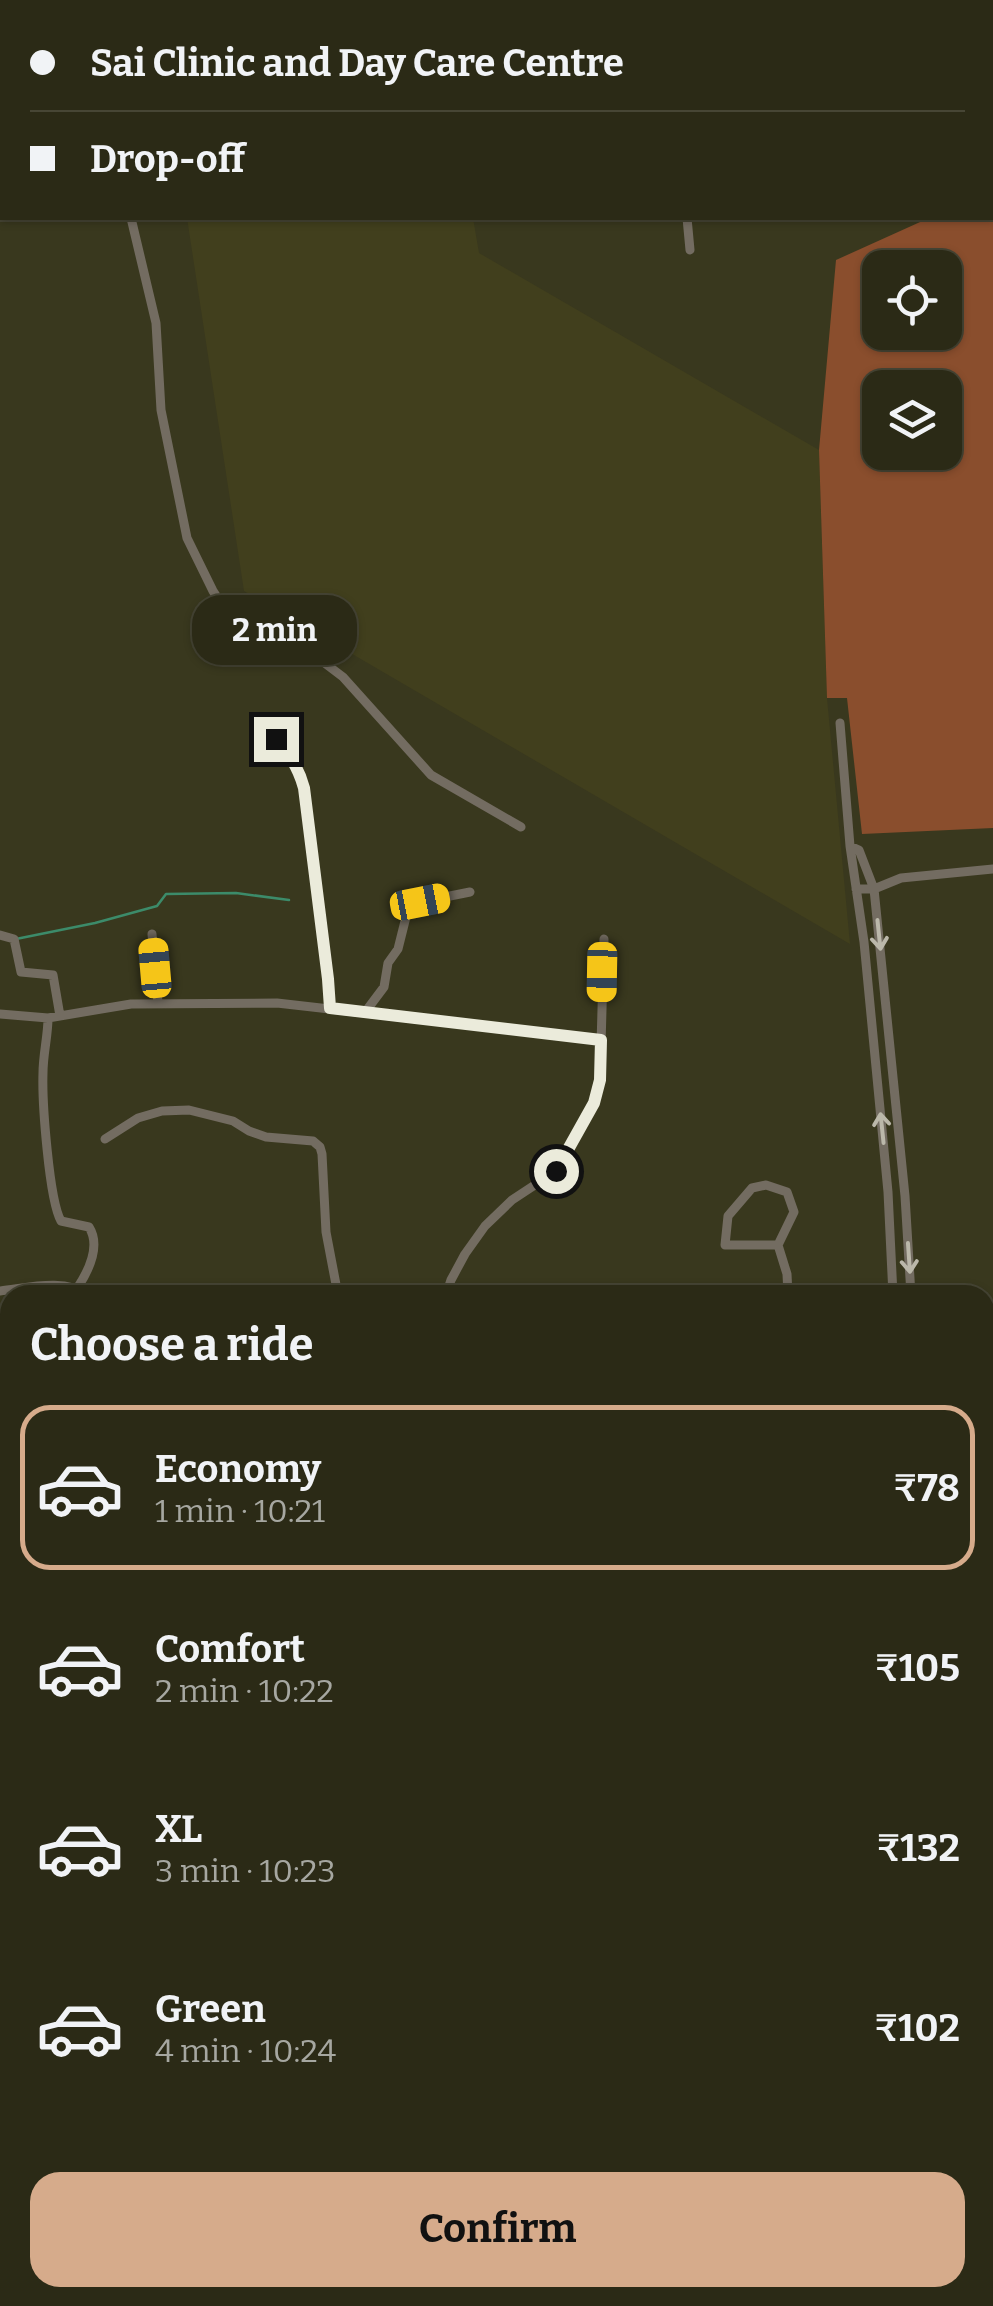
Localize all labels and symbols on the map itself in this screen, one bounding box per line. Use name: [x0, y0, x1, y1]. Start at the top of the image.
callout: 2 min: [194, 594, 358, 664]
route end: [254, 717, 299, 762]
car: [388, 882, 452, 922]
one-way arrow: [870, 918, 889, 950]
car: [137, 937, 173, 999]
car: [586, 942, 618, 1002]
one-way arrow: [872, 1112, 891, 1145]
route start: [534, 1149, 579, 1194]
one-way arrow: [900, 1242, 919, 1274]

